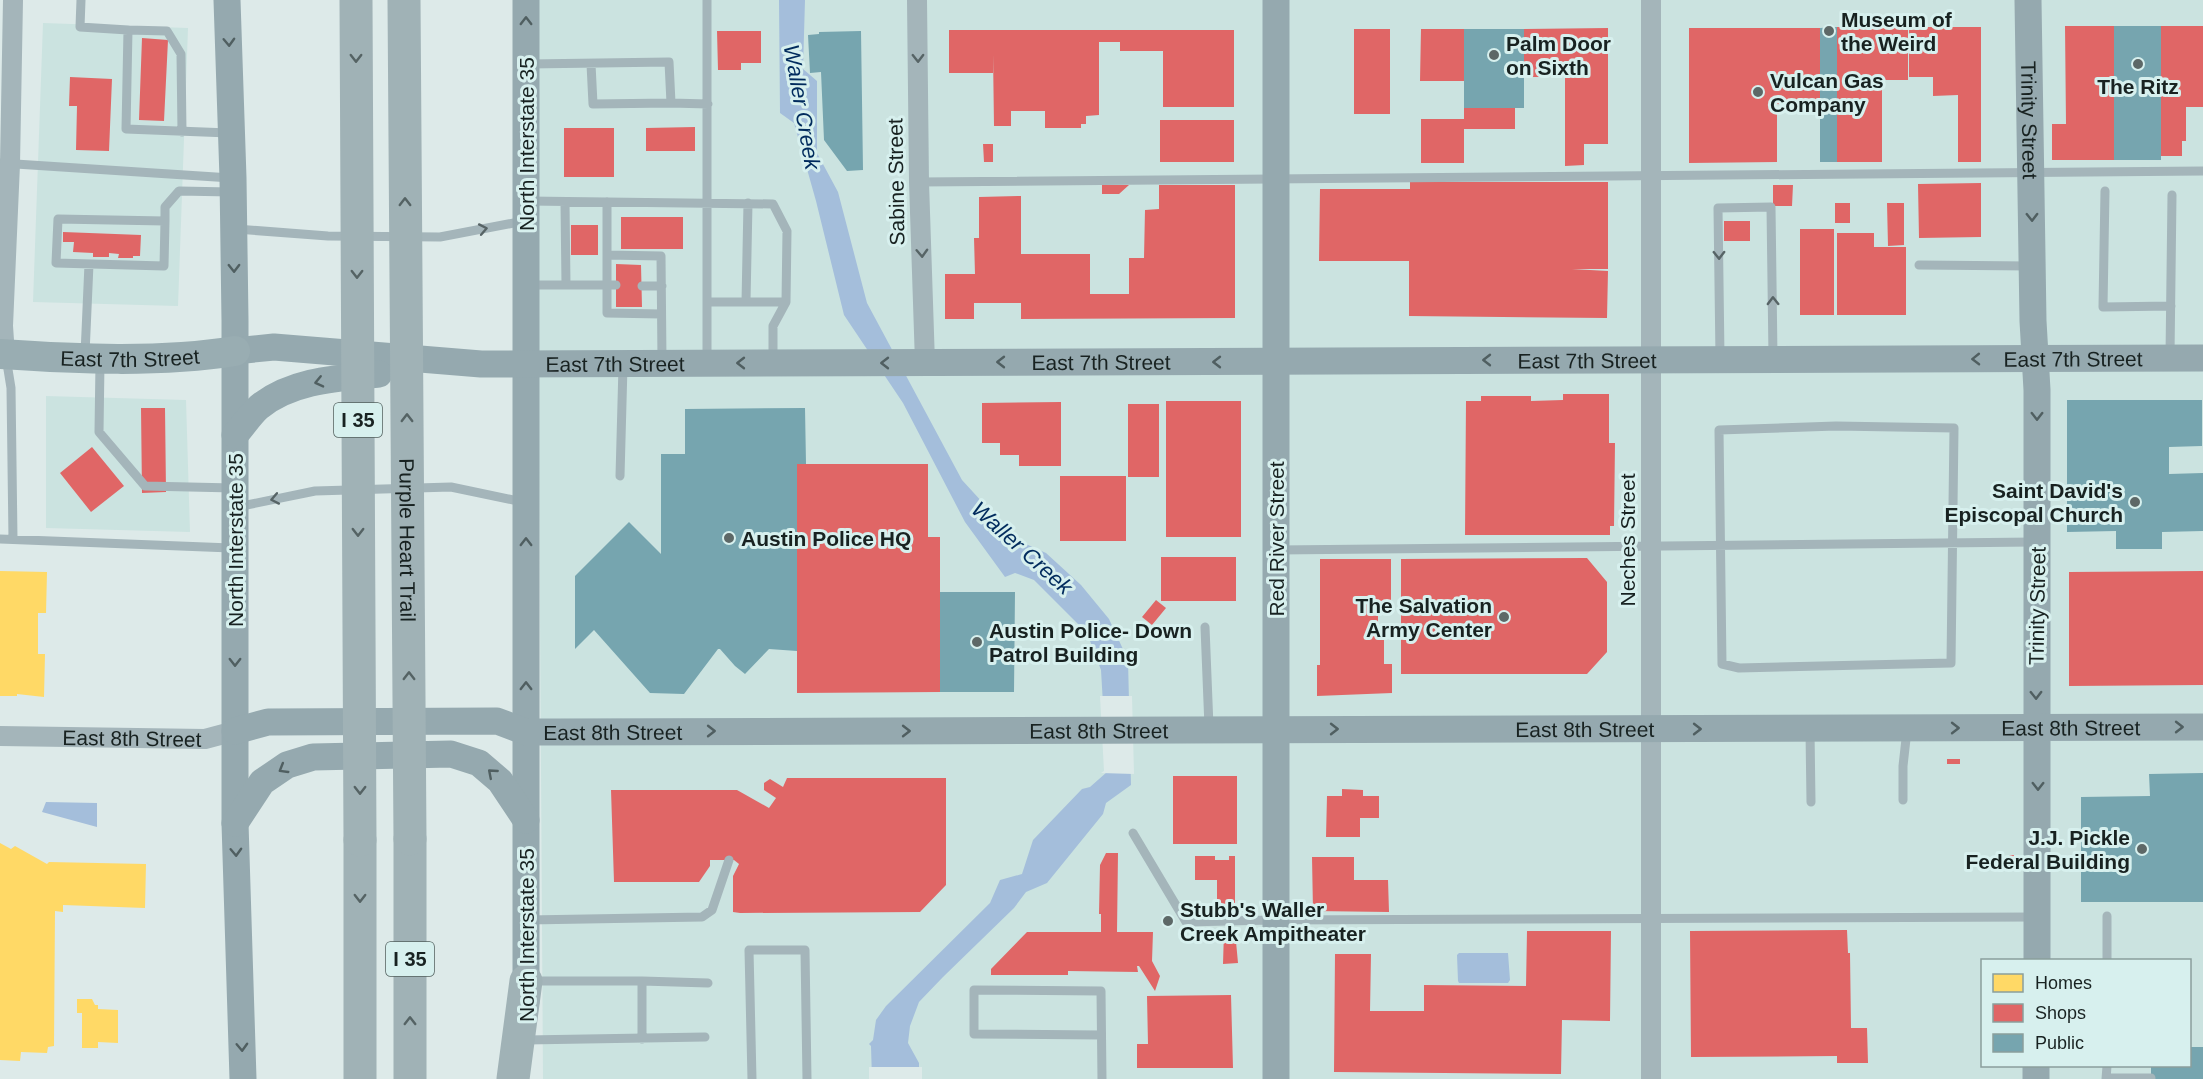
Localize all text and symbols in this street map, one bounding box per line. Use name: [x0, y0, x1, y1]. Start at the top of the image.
place label: Museum of the Weird: [1841, 8, 1953, 55]
one-way arrow: [520, 16, 532, 25]
marker: Museum of the Weird: [1822, 24, 1836, 38]
place label: Palm Door on Sixth: [1506, 32, 1611, 79]
one-way arrow: [222, 37, 235, 46]
water label: Waller Creek: [779, 42, 825, 173]
marker: Palm Door on Sixth: [1487, 48, 1501, 62]
one-way arrow: [350, 54, 362, 63]
one-way arrow: [911, 54, 924, 63]
street label: North Interstate 35: [515, 57, 538, 231]
marker: The Ritz: [2131, 57, 2145, 71]
street label: Trinity Street: [2017, 61, 2042, 179]
place label: Vulcan Gas Company: [1770, 69, 1884, 116]
place label: The Ritz: [2097, 75, 2179, 98]
marker: Vulcan Gas Company: [1751, 85, 1765, 99]
street label: Sabine Street: [883, 118, 909, 246]
one-way arrow: [399, 197, 411, 206]
one-way arrow: [2026, 212, 2038, 221]
one-way arrow: [478, 223, 488, 236]
one-way arrow: [916, 249, 928, 258]
one-way arrow: [1713, 251, 1725, 260]
one-way arrow: [228, 264, 240, 273]
one-way arrow: [351, 270, 363, 279]
one-way arrow: [1767, 297, 1779, 306]
street label: East 7th Street: [60, 344, 201, 370]
street label: East 7th Street: [2004, 347, 2143, 370]
street label: East 7th Street: [1518, 348, 1657, 372]
street label: East 7th Street: [1032, 350, 1171, 374]
street label: East 7th Street: [546, 352, 685, 375]
one-way arrow: [1971, 353, 1980, 365]
one-way arrow: [1483, 354, 1492, 366]
one-way arrow: [996, 356, 1005, 368]
one-way arrow: [1212, 356, 1221, 368]
one-way arrow: [737, 357, 746, 369]
one-way arrow: [881, 357, 890, 369]
one-way arrow: [314, 374, 324, 387]
road number: I 35: [334, 403, 382, 437]
one-way arrow: [2031, 412, 2043, 421]
one-way arrow: [401, 413, 413, 422]
street label: North Interstate 35: [224, 453, 247, 627]
street label: Purple Heart Trail: [396, 458, 420, 622]
street label: Red River Street: [1265, 461, 1288, 617]
street label: Neches Street: [1616, 473, 1639, 607]
place label: Saint David's Episcopal Church: [1944, 479, 2123, 526]
one-way arrow: [270, 492, 280, 505]
marker: Saint David's Episcopal Church: [2128, 495, 2142, 509]
water label: Waller Creek: [967, 496, 1078, 600]
place label: Austin Police HQ: [741, 527, 911, 550]
one-way arrow: [352, 528, 364, 537]
marker: Austin Police HQ: [722, 531, 736, 545]
one-way arrow: [520, 537, 532, 546]
street label: Trinity Street: [2024, 547, 2050, 665]
place label: The Salvation Army Center: [1355, 594, 1492, 641]
marker: The Salvation Army Center: [1497, 610, 1511, 624]
place label: Austin Police- Down Patrol Building: [989, 619, 1192, 666]
marker: Austin Police- Down Patrol Building: [970, 635, 984, 649]
one-way arrow: [229, 657, 241, 666]
one-way arrow: [403, 671, 415, 680]
one-way arrow: [520, 681, 532, 690]
one-way arrow: [2030, 691, 2042, 700]
street label: East 8th Street: [2001, 716, 2140, 739]
street label: East 8th Street: [1515, 717, 1654, 741]
street label: East 8th Street: [1029, 719, 1168, 742]
street label: East 8th Street: [543, 720, 682, 744]
one-way arrow: [1951, 721, 1960, 734]
one-way arrow: [2175, 721, 2184, 733]
one-way arrow: [1693, 722, 1702, 735]
one-way arrow: [1330, 723, 1339, 736]
street label: East 8th Street: [62, 725, 202, 750]
one-way arrow: [706, 725, 715, 737]
one-way arrow: [901, 725, 910, 737]
one-way arrow: [279, 761, 289, 773]
one-way arrow: [488, 769, 498, 780]
one-way arrow: [2032, 782, 2044, 791]
one-way arrow: [353, 786, 366, 795]
place label: J.J. Pickle Federal Building: [1965, 826, 2130, 873]
marker: J.J. Pickle Federal Building: [2135, 842, 2149, 856]
one-way arrow: [230, 848, 243, 857]
street label: North Interstate 35: [515, 848, 538, 1022]
one-way arrow: [354, 894, 366, 903]
place label: Stubb's Waller Creek Ampitheater: [1180, 898, 1366, 945]
marker: Stubb's Waller Creek Ampitheater: [1161, 914, 1175, 928]
road number: I 35: [386, 942, 434, 976]
legend: [1981, 959, 2191, 1067]
text: Homes: [2035, 973, 2092, 993]
text: Shops: [2035, 1003, 2086, 1023]
one-way arrow: [404, 1016, 416, 1025]
text: Public: [2035, 1033, 2084, 1053]
one-way arrow: [236, 1043, 249, 1052]

